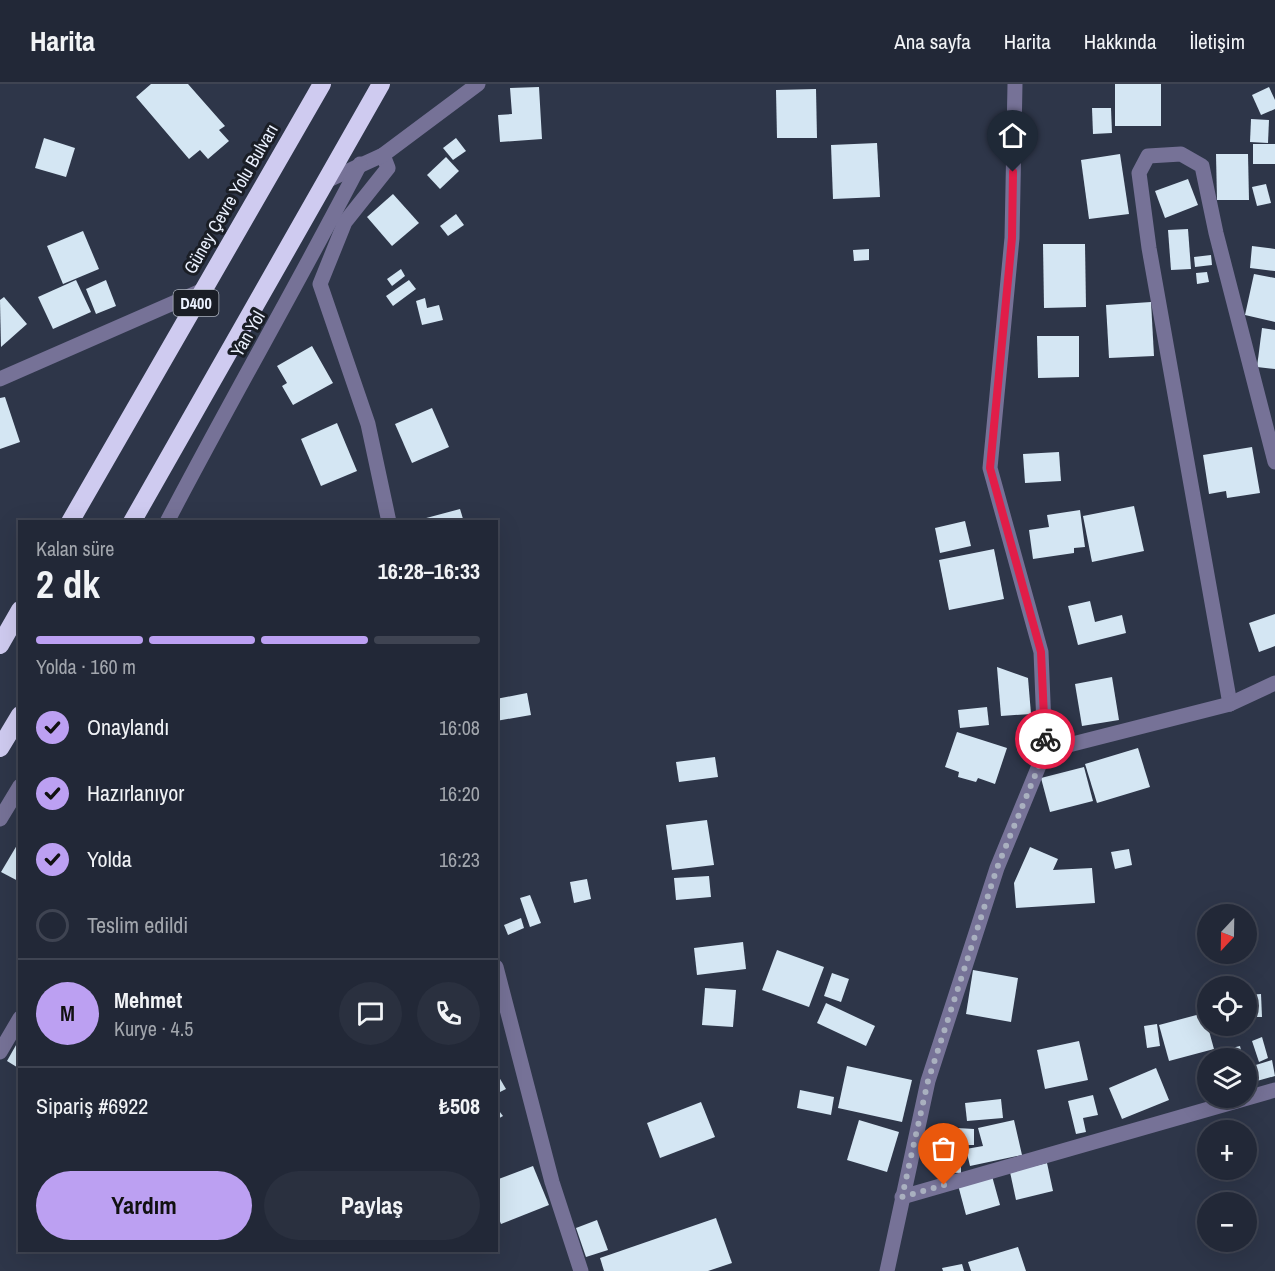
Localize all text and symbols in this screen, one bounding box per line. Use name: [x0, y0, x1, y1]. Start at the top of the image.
text: Harita: [30, 22, 95, 60]
text: Ana sayfa: [894, 27, 971, 56]
text: Harita: [1004, 27, 1051, 56]
text: Hakkında: [1084, 27, 1156, 56]
text: İletişim: [1189, 27, 1245, 56]
pin: [987, 110, 1038, 172]
street label: Güney Çevre Yolu Bulvarı: [177, 119, 284, 278]
icon: home: [996, 119, 1029, 152]
road number: D400: [174, 290, 218, 316]
street label: Yan Yol: [224, 306, 271, 361]
text: Kalan süre: [36, 535, 114, 562]
text: 16:28–16:33: [378, 556, 480, 586]
text: 2 dk: [36, 558, 100, 610]
text: Yolda · 160 m: [36, 653, 136, 680]
courier: [1015, 709, 1075, 769]
icon: check: [36, 711, 69, 744]
text: Onaylandı: [87, 712, 169, 742]
text: 16:08: [439, 714, 480, 741]
icon: bike: [1029, 723, 1062, 756]
icon: check: [36, 777, 69, 810]
text: Hazırlanıyor: [87, 778, 184, 808]
text: 16:20: [439, 780, 480, 807]
icon: check: [36, 843, 69, 876]
text: Yolda: [87, 844, 132, 874]
text: 16:23: [439, 846, 480, 873]
north arrow: [1197, 904, 1257, 964]
map controls: [1197, 904, 1257, 1252]
text: Teslim edildi: [87, 910, 188, 940]
button: locate: [1197, 976, 1257, 1036]
button: chat: [339, 982, 402, 1045]
button: phone: [417, 982, 480, 1045]
text: Mehmet: [114, 985, 182, 1015]
text: M: [60, 998, 75, 1028]
text: Kurye · 4.5: [114, 1015, 193, 1042]
button: layers: [1197, 1048, 1257, 1108]
text: Sipariş #6922: [36, 1091, 148, 1121]
text: ₺508: [439, 1091, 480, 1121]
button: +: [1197, 1120, 1257, 1180]
pin: [918, 1123, 969, 1185]
icon: bag: [927, 1132, 960, 1165]
button: Yardım: [36, 1171, 252, 1240]
button: Paylaş: [264, 1171, 480, 1240]
button: −: [1197, 1192, 1257, 1252]

